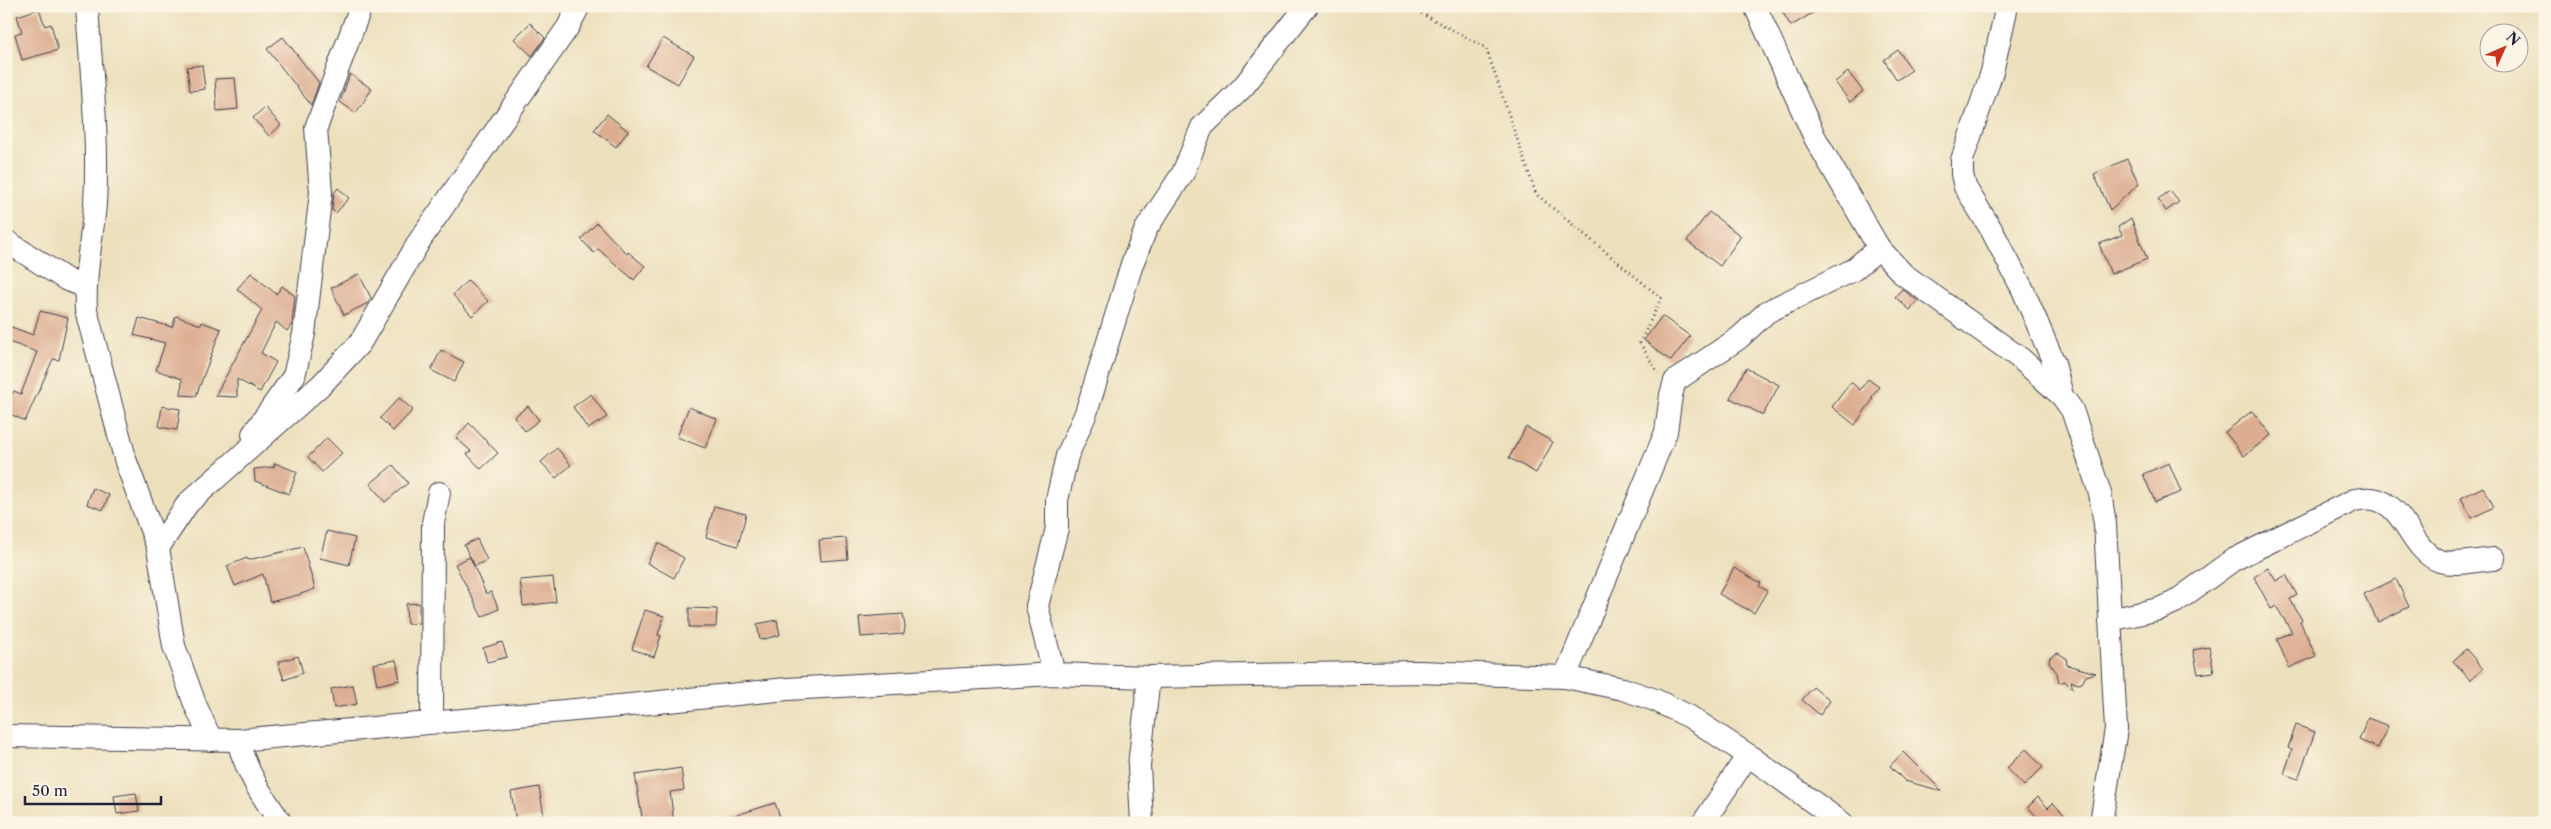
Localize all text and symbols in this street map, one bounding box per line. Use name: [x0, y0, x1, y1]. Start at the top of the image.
north arrow: [2478, 22, 2528, 72]
text: N: [2503, 28, 2524, 49]
scale bar: [25, 774, 161, 806]
text: 50 m: [32, 781, 68, 800]

